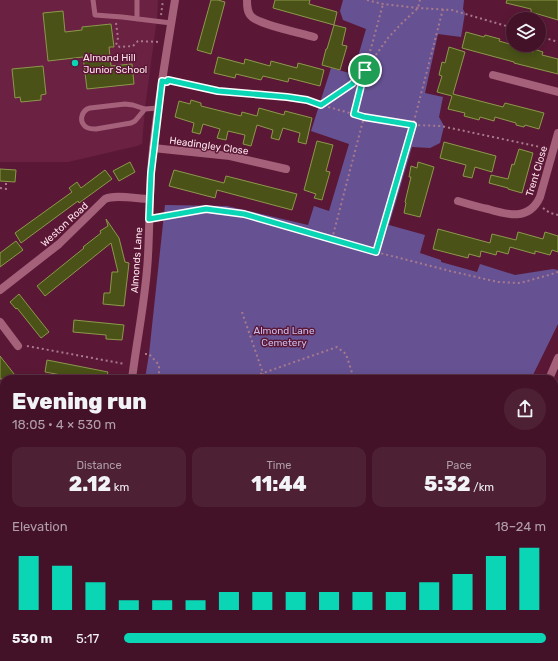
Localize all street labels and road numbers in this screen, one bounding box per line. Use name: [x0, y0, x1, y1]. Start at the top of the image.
street label: Headingley Close: [169, 135, 250, 158]
street label: Trent Close: [524, 144, 550, 198]
street label: Weston Road: [39, 200, 91, 250]
street label: Almonds Lane: [129, 226, 145, 293]

